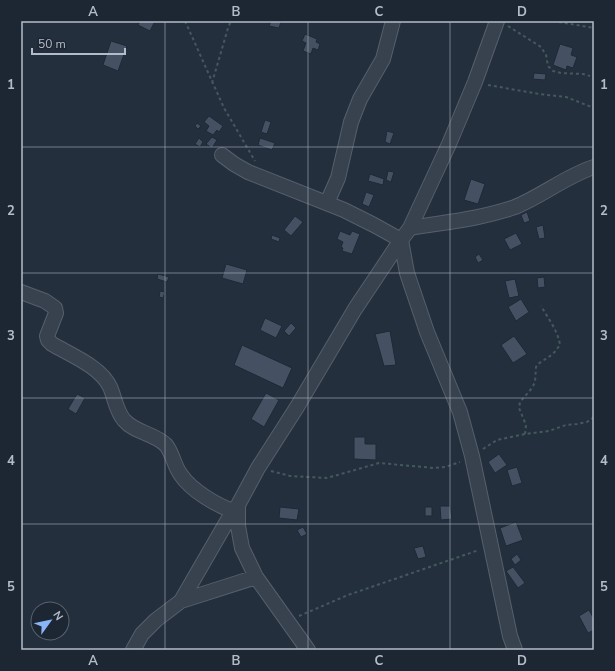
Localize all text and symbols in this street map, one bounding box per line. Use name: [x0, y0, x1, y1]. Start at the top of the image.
text: A: [88, 3, 98, 21]
text: B: [232, 3, 241, 21]
text: C: [375, 3, 384, 21]
text: D: [517, 3, 527, 21]
scale bar: [32, 30, 125, 56]
text: 50 m: [38, 36, 66, 52]
text: 1: [7, 76, 15, 94]
text: 1: [600, 76, 608, 94]
text: 2: [7, 202, 15, 220]
text: 2: [600, 202, 608, 220]
text: 3: [7, 327, 15, 345]
text: 3: [600, 327, 608, 345]
text: 4: [7, 452, 15, 470]
text: 4: [600, 452, 608, 470]
text: 5: [7, 578, 15, 596]
text: 5: [600, 578, 608, 596]
north arrow: [30, 601, 70, 641]
text: N: [49, 608, 66, 623]
text: A: [88, 652, 98, 670]
text: B: [232, 652, 241, 670]
text: C: [375, 652, 384, 670]
text: D: [517, 652, 527, 670]

